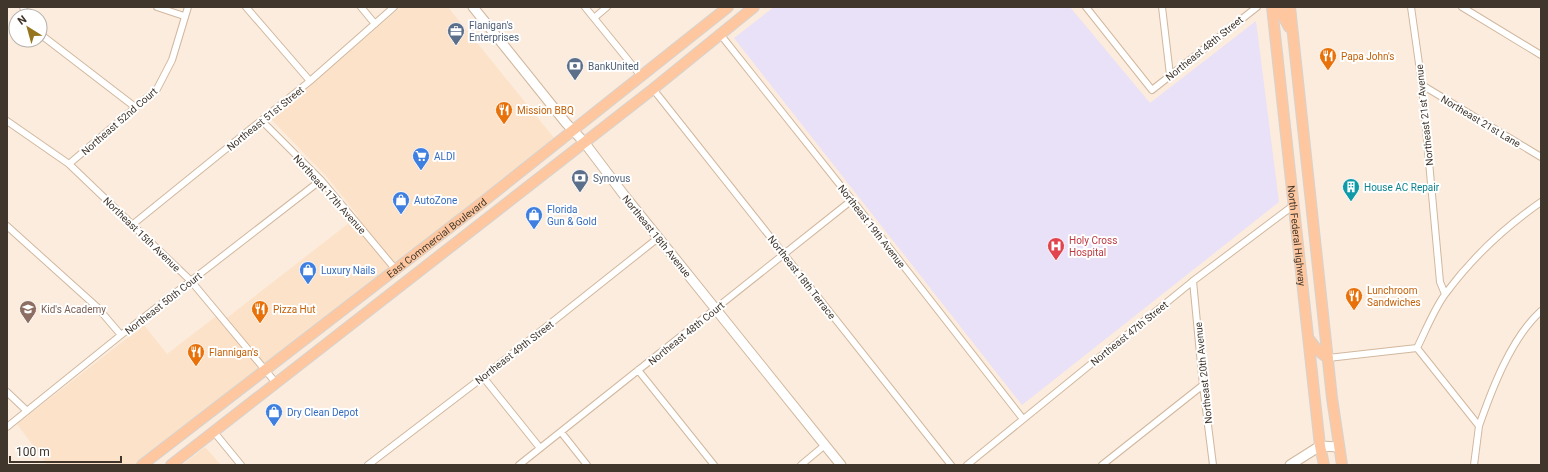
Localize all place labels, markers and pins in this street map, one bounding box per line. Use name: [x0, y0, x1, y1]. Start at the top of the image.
place label: Flanigan's Enterprises: [469, 20, 519, 43]
office icon: Flanigan's Enterprises: [446, 21, 466, 46]
restaurant icon: Papa John's: [1318, 46, 1338, 71]
place label: Papa John's: [1341, 51, 1395, 62]
bank icon: BankUnited: [565, 56, 585, 81]
place label: BankUnited: [588, 61, 639, 72]
restaurant icon: Mission BBQ: [494, 100, 514, 125]
place label: Mission BBQ: [517, 105, 574, 116]
supermarket icon: ALDI: [411, 146, 431, 171]
place label: ALDI: [434, 151, 455, 162]
bank icon: Synovus: [570, 168, 590, 193]
place label: Synovus: [593, 173, 630, 184]
building icon: House AC Repair: [1341, 177, 1361, 202]
place label: House AC Repair: [1364, 182, 1440, 193]
shop icon: AutoZone: [391, 190, 411, 215]
place label: AutoZone: [414, 195, 457, 206]
place label: Florida Gun & Gold: [547, 204, 597, 227]
shop icon: Florida Gun & Gold: [524, 205, 544, 230]
place label: Holy Cross Hospital: [1069, 235, 1117, 258]
hospital icon: Holy Cross Hospital: [1046, 236, 1066, 261]
shop icon: Luxury Nails: [298, 260, 318, 285]
place label: Luxury Nails: [321, 265, 375, 276]
place label: Lunchroom Sandwiches: [1367, 285, 1421, 308]
restaurant icon: Lunchroom Sandwiches: [1344, 286, 1364, 311]
school or university icon: Kid's Academy: [18, 299, 38, 324]
restaurant icon: Pizza Hut: [250, 299, 270, 324]
place label: Kid's Academy: [41, 304, 106, 315]
place label: Pizza Hut: [273, 304, 316, 315]
restaurant icon: Flannigan's: [186, 342, 206, 367]
place label: Flannigan's: [209, 347, 258, 358]
shop icon: Dry Clean Depot: [264, 402, 284, 427]
place label: Dry Clean Depot: [287, 407, 358, 418]

